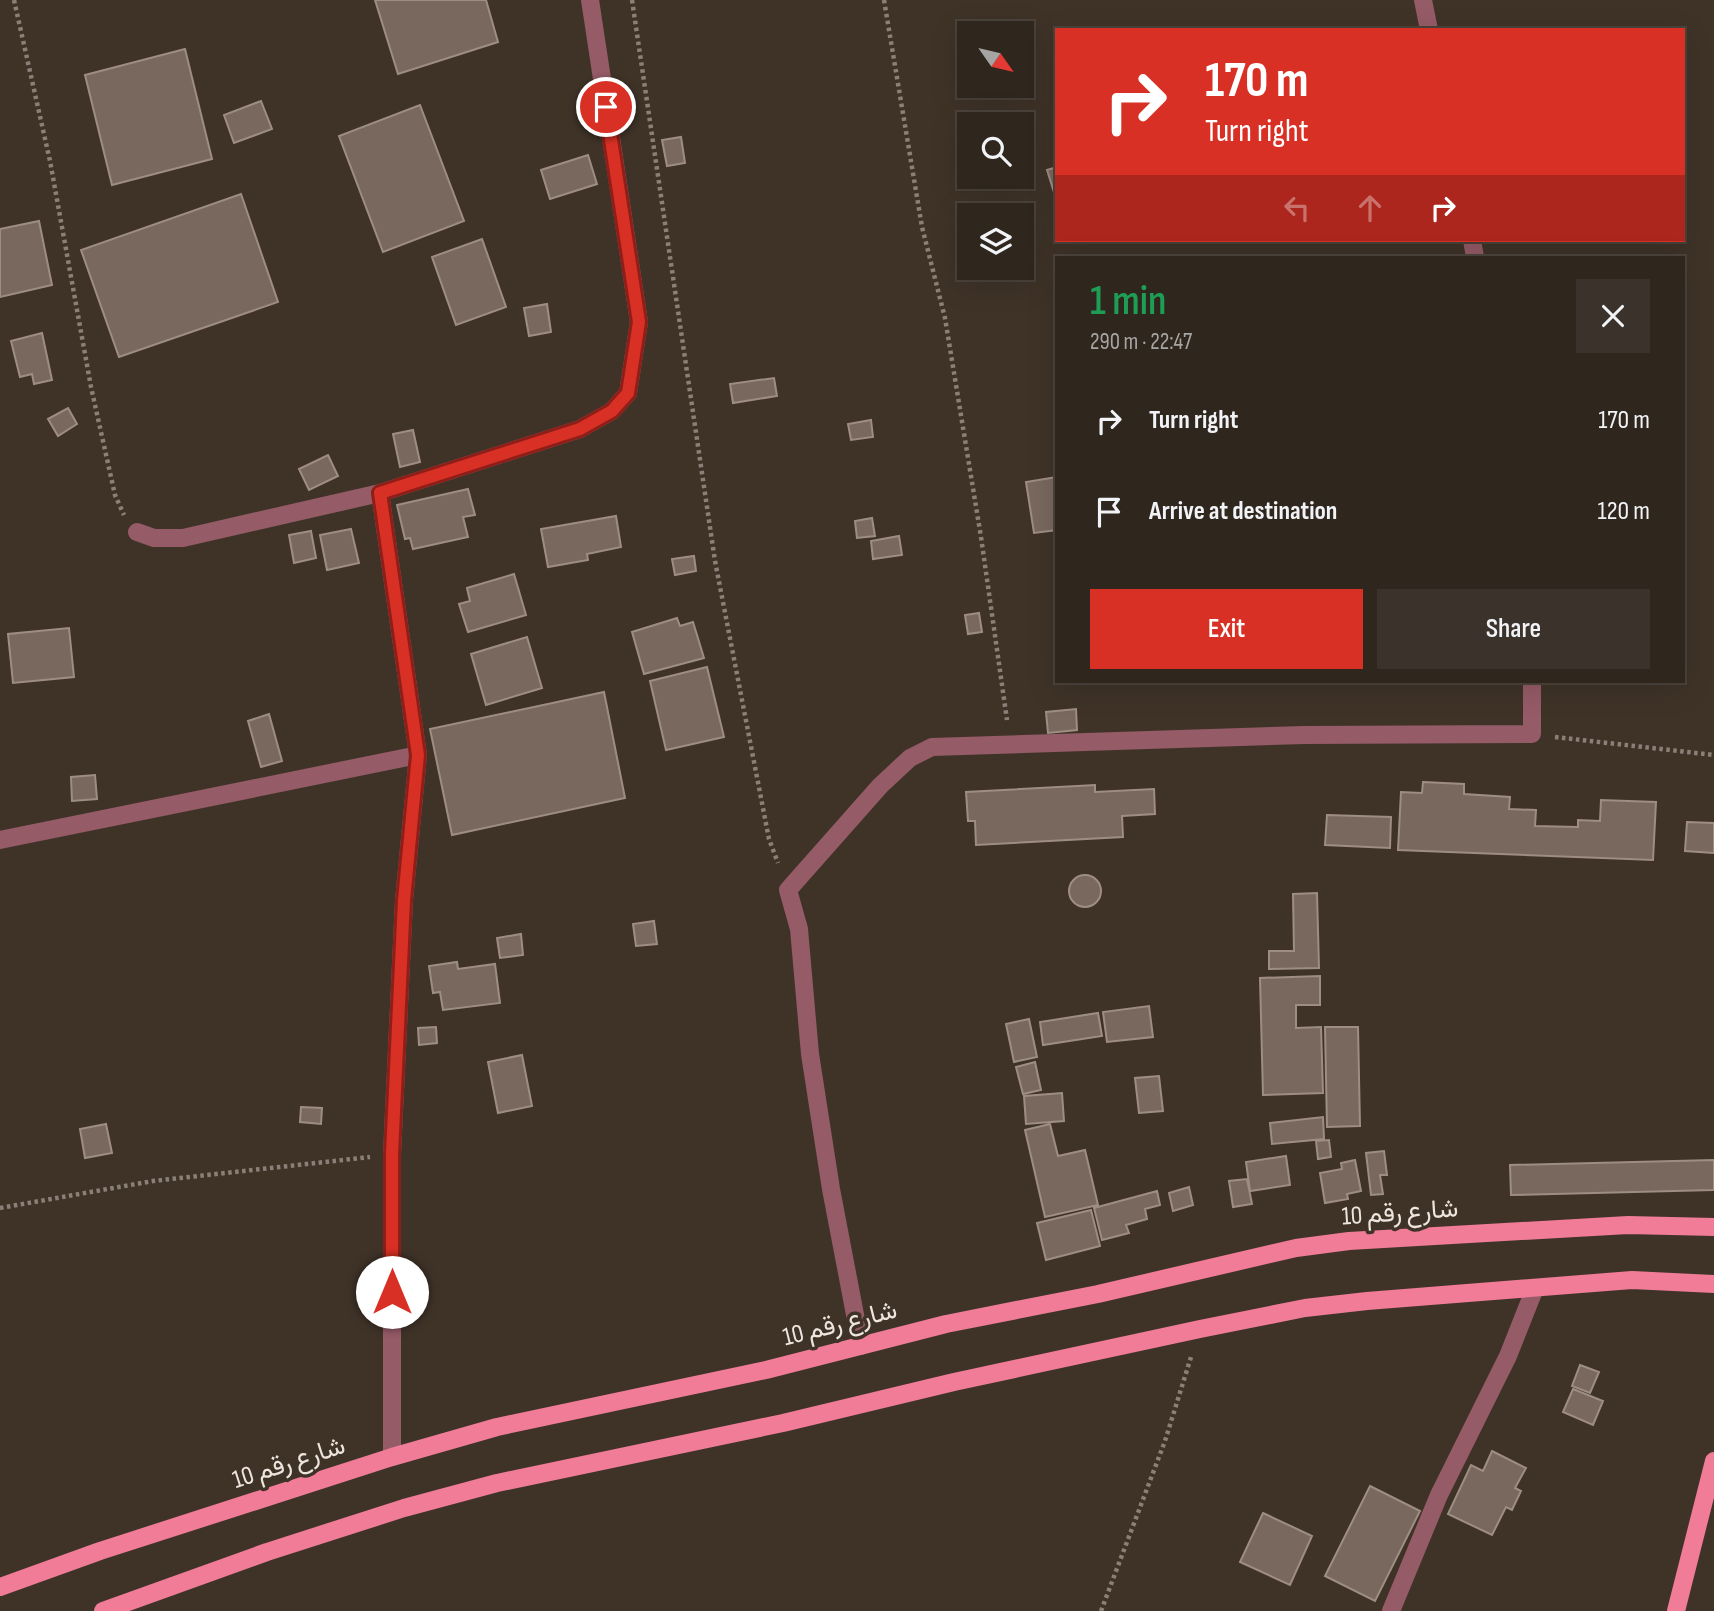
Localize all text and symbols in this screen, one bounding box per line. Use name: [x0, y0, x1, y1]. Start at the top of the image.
north arrow: [957, 21, 1034, 98]
map controls: [957, 21, 1034, 280]
text: 170 m: [1205, 52, 1309, 111]
icon: right: [1090, 56, 1181, 147]
pin: [576, 77, 636, 137]
icon: arrive: [587, 88, 625, 126]
button: search: [957, 112, 1034, 189]
text: Turn right: [1205, 112, 1309, 151]
icon: left: [1278, 189, 1316, 227]
icon: ahead: [1351, 189, 1389, 227]
icon: right: [1424, 189, 1462, 227]
button: layers: [957, 203, 1034, 280]
text: 1 min: [1090, 276, 1166, 327]
button: close: [1576, 279, 1650, 353]
text: 290 m · 22:47: [1090, 328, 1192, 356]
icon: right: [1090, 402, 1128, 440]
text: Turn right: [1149, 405, 1238, 436]
text: 170 m: [1598, 405, 1650, 436]
icon: arrive: [1090, 493, 1128, 531]
text: Arrive at destination: [1149, 496, 1337, 527]
text: 120 m: [1597, 496, 1650, 527]
button: Exit: [1090, 589, 1363, 669]
button: Share: [1377, 589, 1650, 669]
street label: شارع رقم 10: [1341, 1193, 1459, 1234]
position arrow: [355, 1255, 429, 1329]
street label: شارع رقم 10: [780, 1295, 901, 1354]
street label: شارع رقم 10: [229, 1430, 350, 1497]

